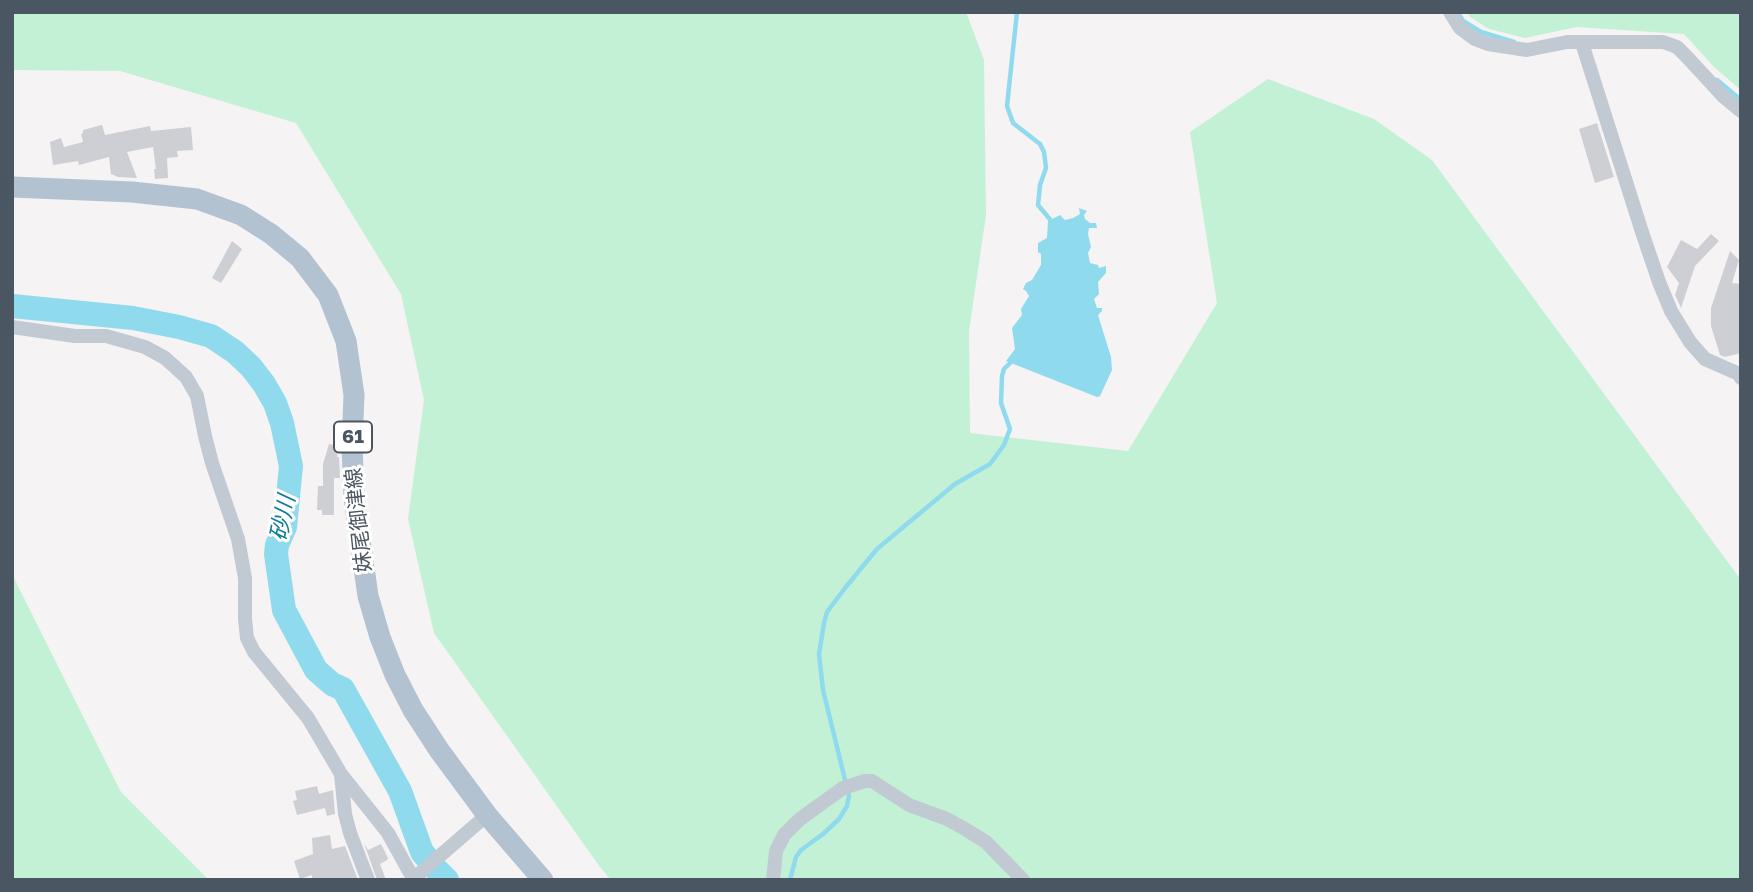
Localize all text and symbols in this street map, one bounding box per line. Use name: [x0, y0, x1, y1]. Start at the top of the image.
road number: 61: [334, 422, 372, 452]
street label: 妹尾御津線: [341, 466, 377, 574]
water label: 砂川: [265, 493, 301, 543]

